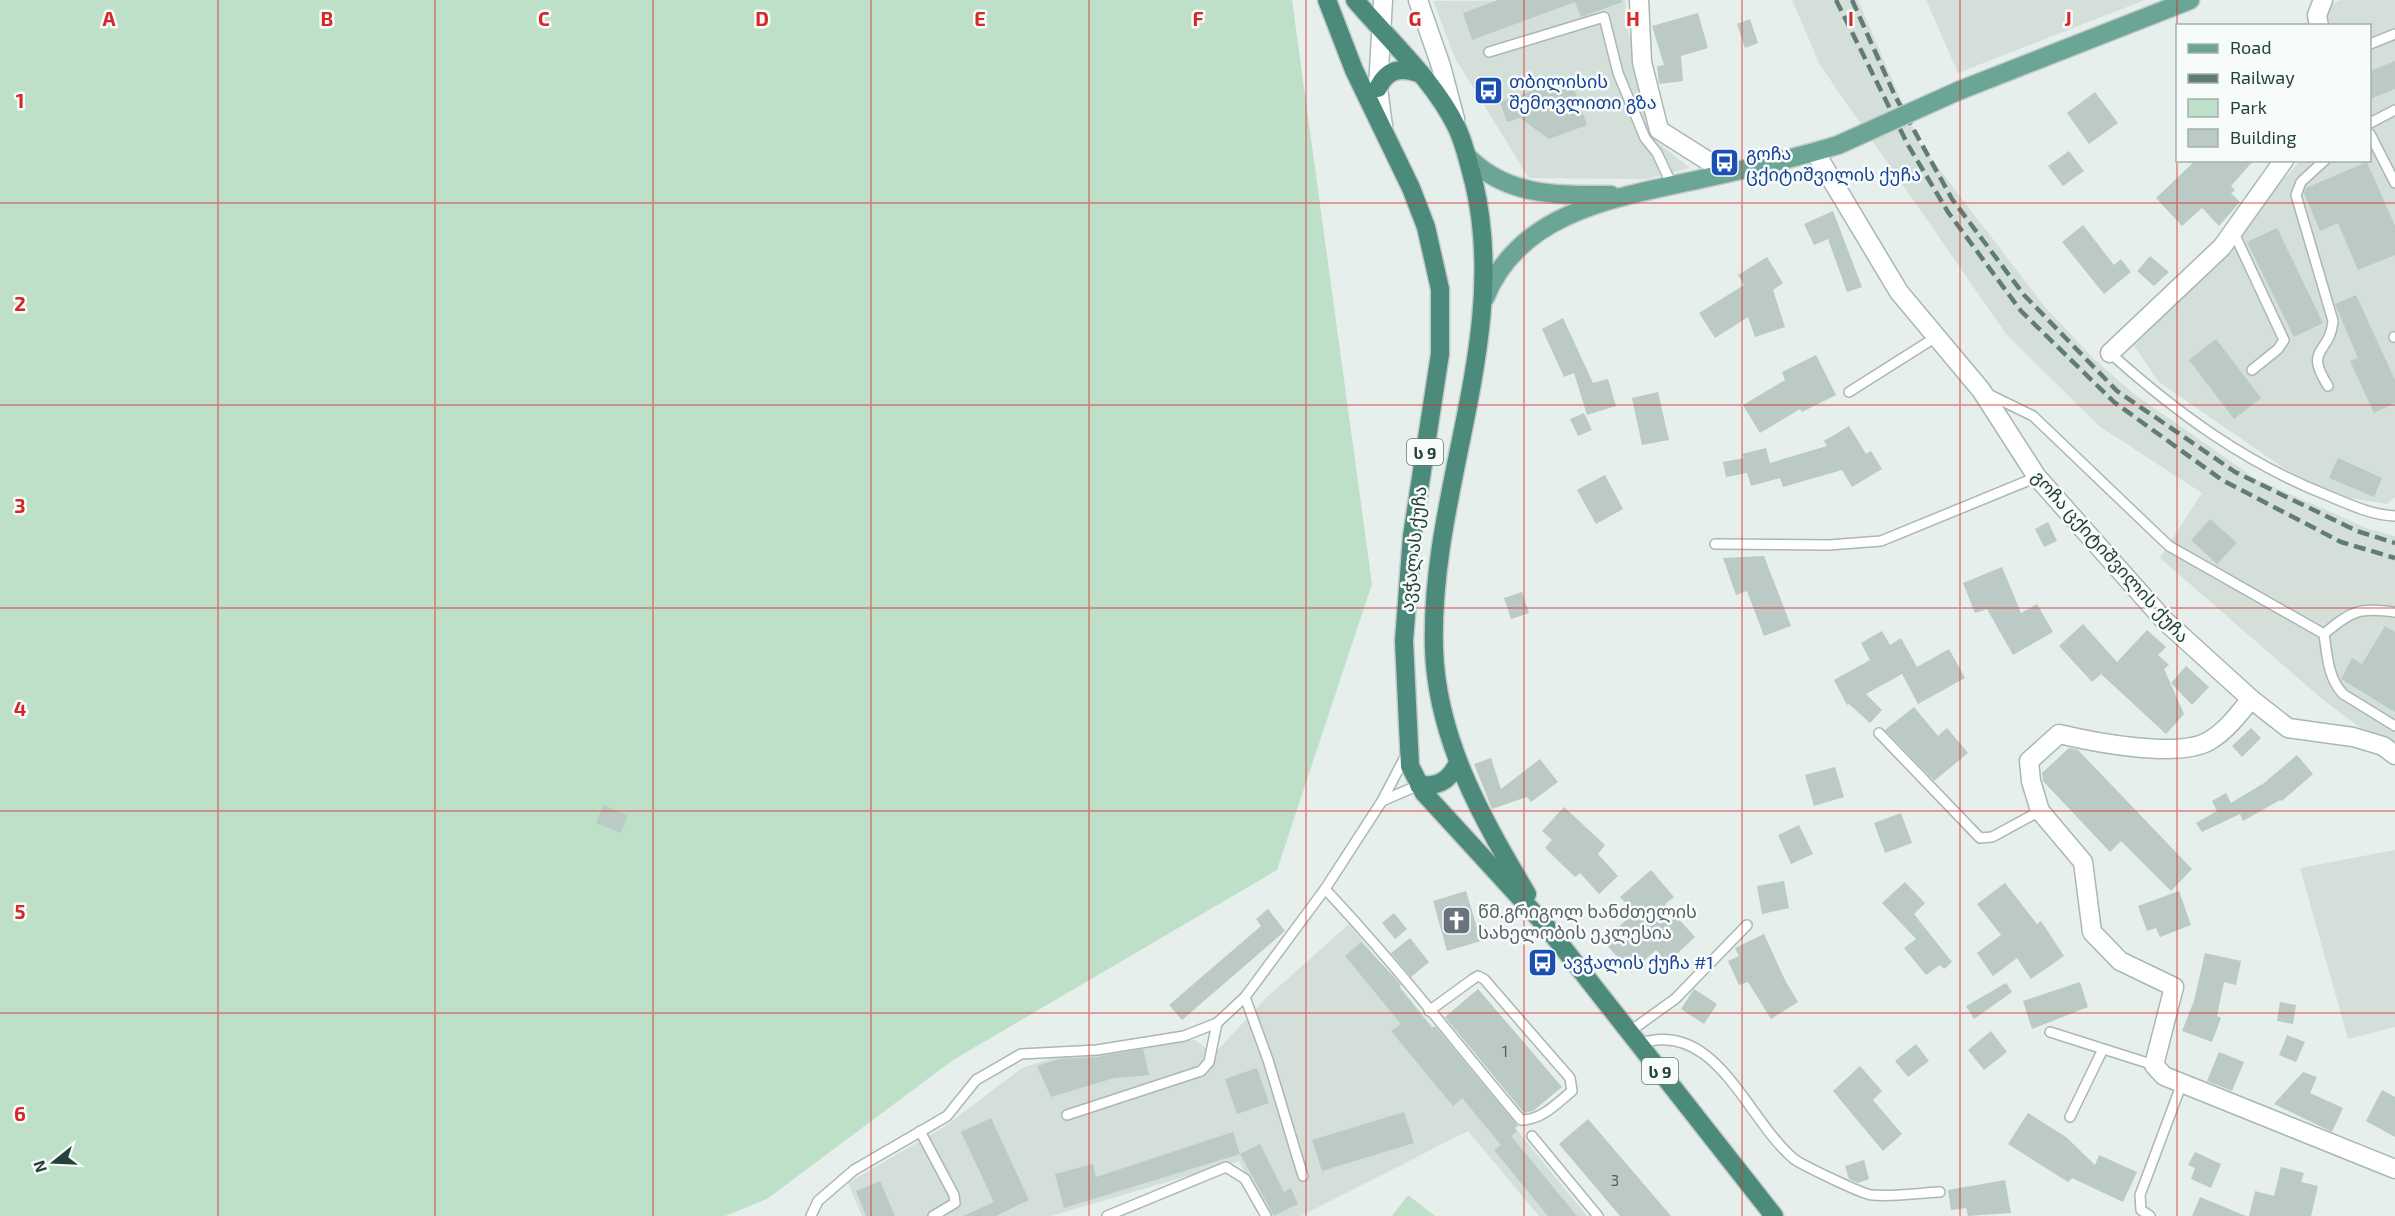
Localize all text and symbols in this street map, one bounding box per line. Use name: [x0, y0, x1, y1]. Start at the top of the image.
text: A: [102, 6, 116, 30]
text: B: [321, 6, 333, 30]
text: C: [538, 6, 550, 30]
text: D: [755, 6, 769, 30]
text: E: [974, 6, 986, 30]
text: F: [1192, 6, 1204, 30]
text: G: [1409, 6, 1421, 30]
text: H: [1626, 6, 1640, 30]
text: I: [1848, 6, 1854, 30]
text: J: [2064, 6, 2072, 30]
legend: [2176, 24, 2371, 162]
text: Road: [2230, 36, 2271, 58]
text: Railway: [2230, 66, 2295, 88]
place label: თბილისის შემოვლითი გზა: [1509, 70, 1657, 114]
bus stop icon: თბილისის შემოვლითი გზა: [1472, 75, 1504, 107]
text: 1: [16, 88, 24, 112]
text: Park: [2230, 96, 2267, 118]
text: Building: [2230, 126, 2297, 148]
place label: გოჩა ცქიტიშვილის ქუჩა: [1746, 142, 1921, 186]
bus stop icon: გოჩა ცქიტიშვილის ქუჩა: [1709, 147, 1741, 179]
text: 2: [14, 291, 26, 315]
road number: ს 9: [1407, 439, 1443, 465]
street label: გოჩა ცქიტიშვილის ქუჩა: [2027, 465, 2194, 647]
street label: ავჭალას ქუჩა: [1395, 485, 1432, 613]
text: 3: [14, 493, 26, 517]
text: 4: [14, 696, 27, 720]
text: 5: [14, 899, 26, 923]
place label: წმ.გრიგოლ ხანძთელის სახელობის ეკლესია: [1478, 900, 1697, 944]
church icon: წმ.გრიგოლ ხანძთელის სახელობის ეკლესია: [1441, 905, 1473, 937]
bus stop icon: ავჭალის ქუჩა #1: [1526, 946, 1558, 978]
place label: ავჭალის ქუჩა #1: [1563, 951, 1713, 974]
house number: 1: [1502, 1042, 1508, 1060]
road number: ს 9: [1642, 1058, 1678, 1084]
text: 6: [14, 1101, 26, 1125]
north arrow: [24, 1132, 84, 1192]
text: N: [28, 1158, 50, 1175]
house number: 3: [1611, 1171, 1619, 1189]

